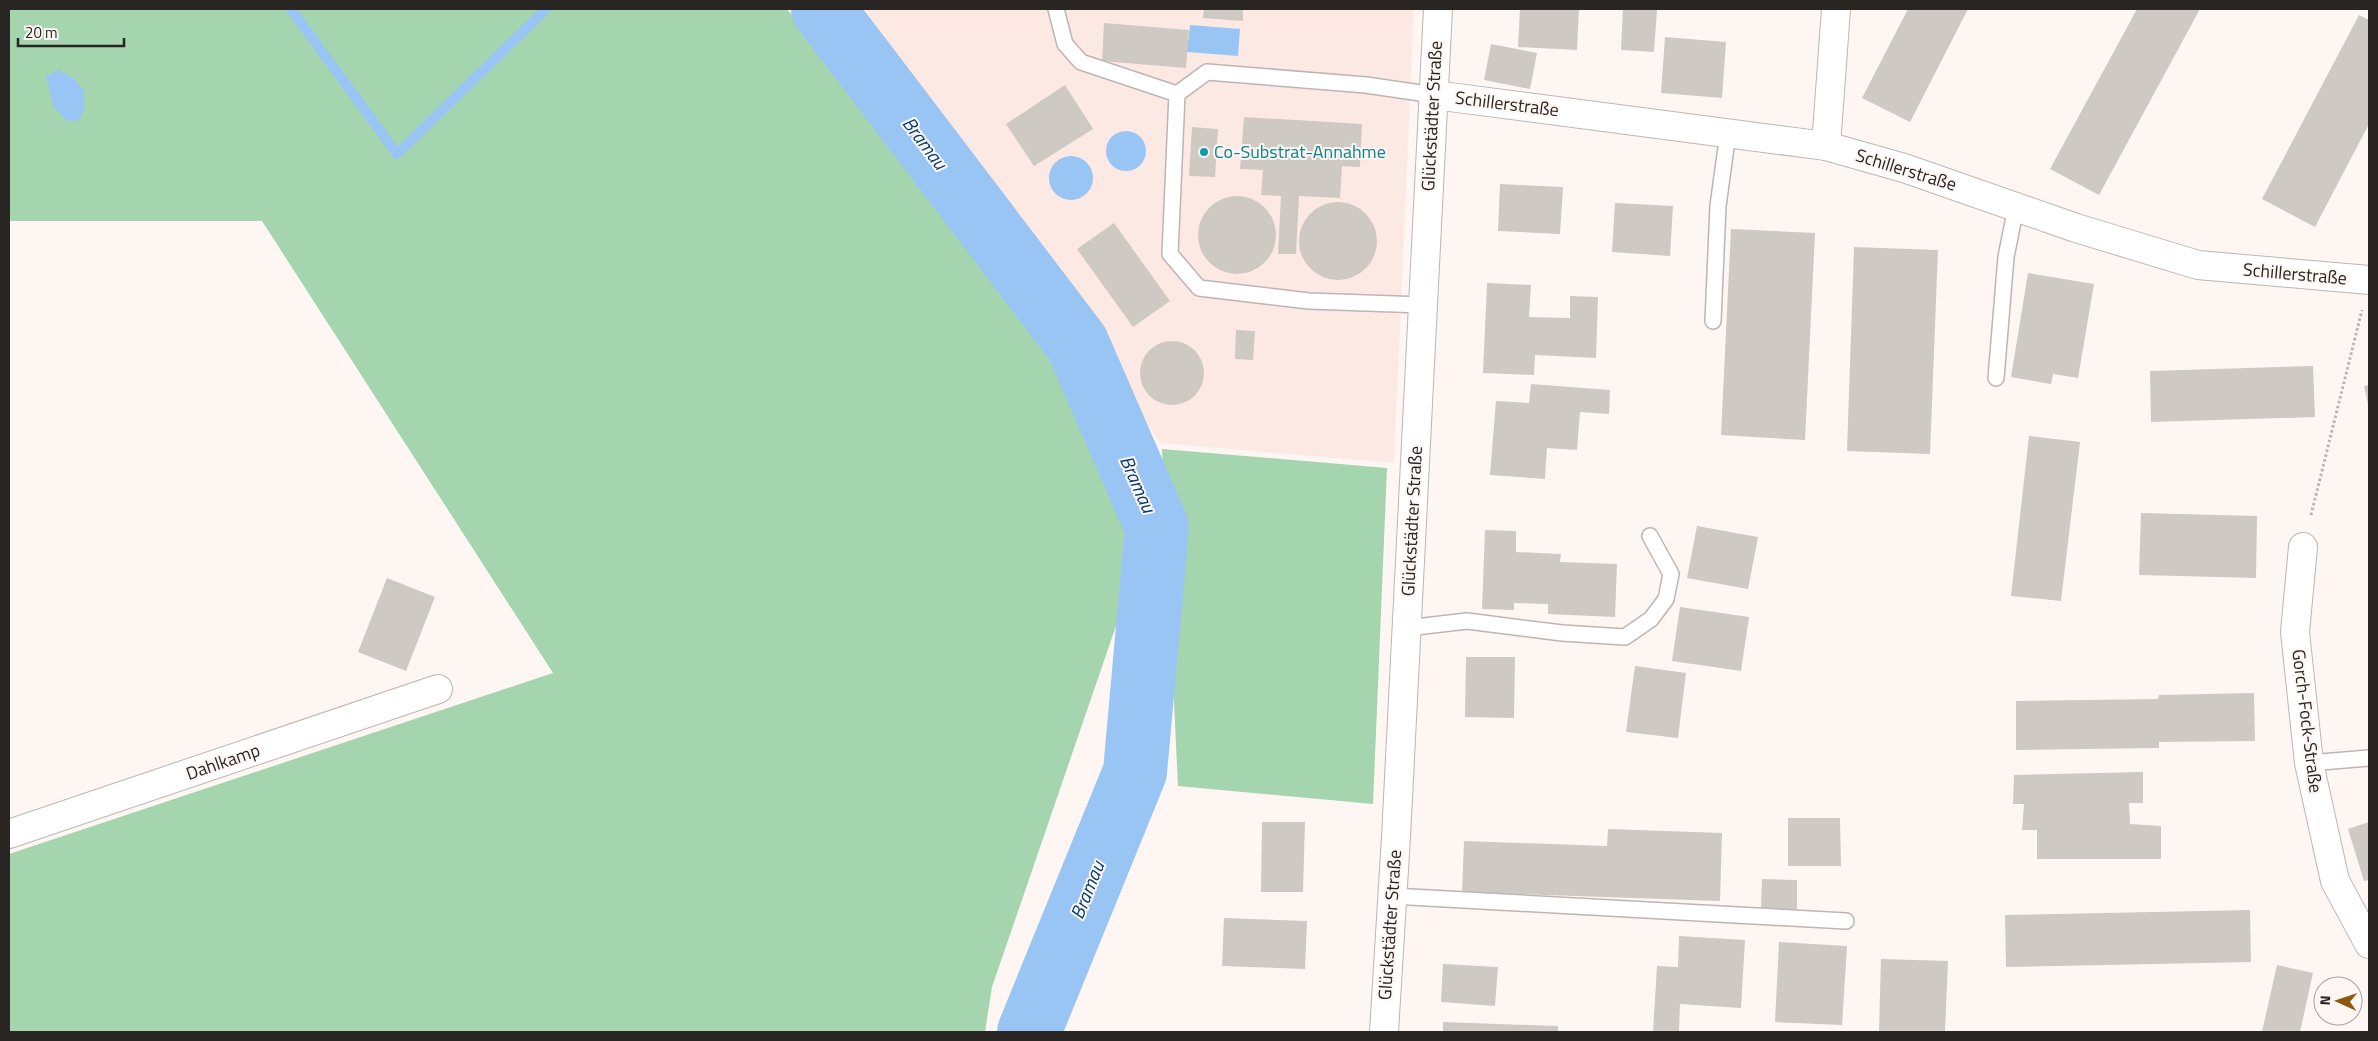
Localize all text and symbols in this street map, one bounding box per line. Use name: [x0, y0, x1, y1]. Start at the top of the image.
scale bar: [18, 15, 124, 47]
text: 20 m: [25, 21, 58, 44]
street label: Glückstädter Straße: [1414, 40, 1449, 192]
street label: Schillerstraße: [1454, 84, 1560, 123]
water label: Bramau: [896, 110, 956, 177]
place label: Co-Substrat-Annahme: [1214, 138, 1386, 165]
street label: Schillerstraße: [1852, 141, 1960, 198]
marker: Co-Substrat-Annahme: [1198, 146, 1210, 158]
street label: Schillerstraße: [2242, 256, 2348, 291]
street label: Glückstädter Straße: [1394, 445, 1429, 597]
water label: Bramau: [1113, 451, 1165, 518]
street label: Gorch-Fock-Straße: [2285, 648, 2330, 794]
street label: Dahlkamp: [182, 736, 263, 787]
street label: Glückstädter Straße: [1371, 849, 1408, 1001]
water label: Bramau: [1062, 855, 1112, 923]
north arrow: [2313, 976, 2363, 1026]
text: N: [2314, 995, 2335, 1006]

